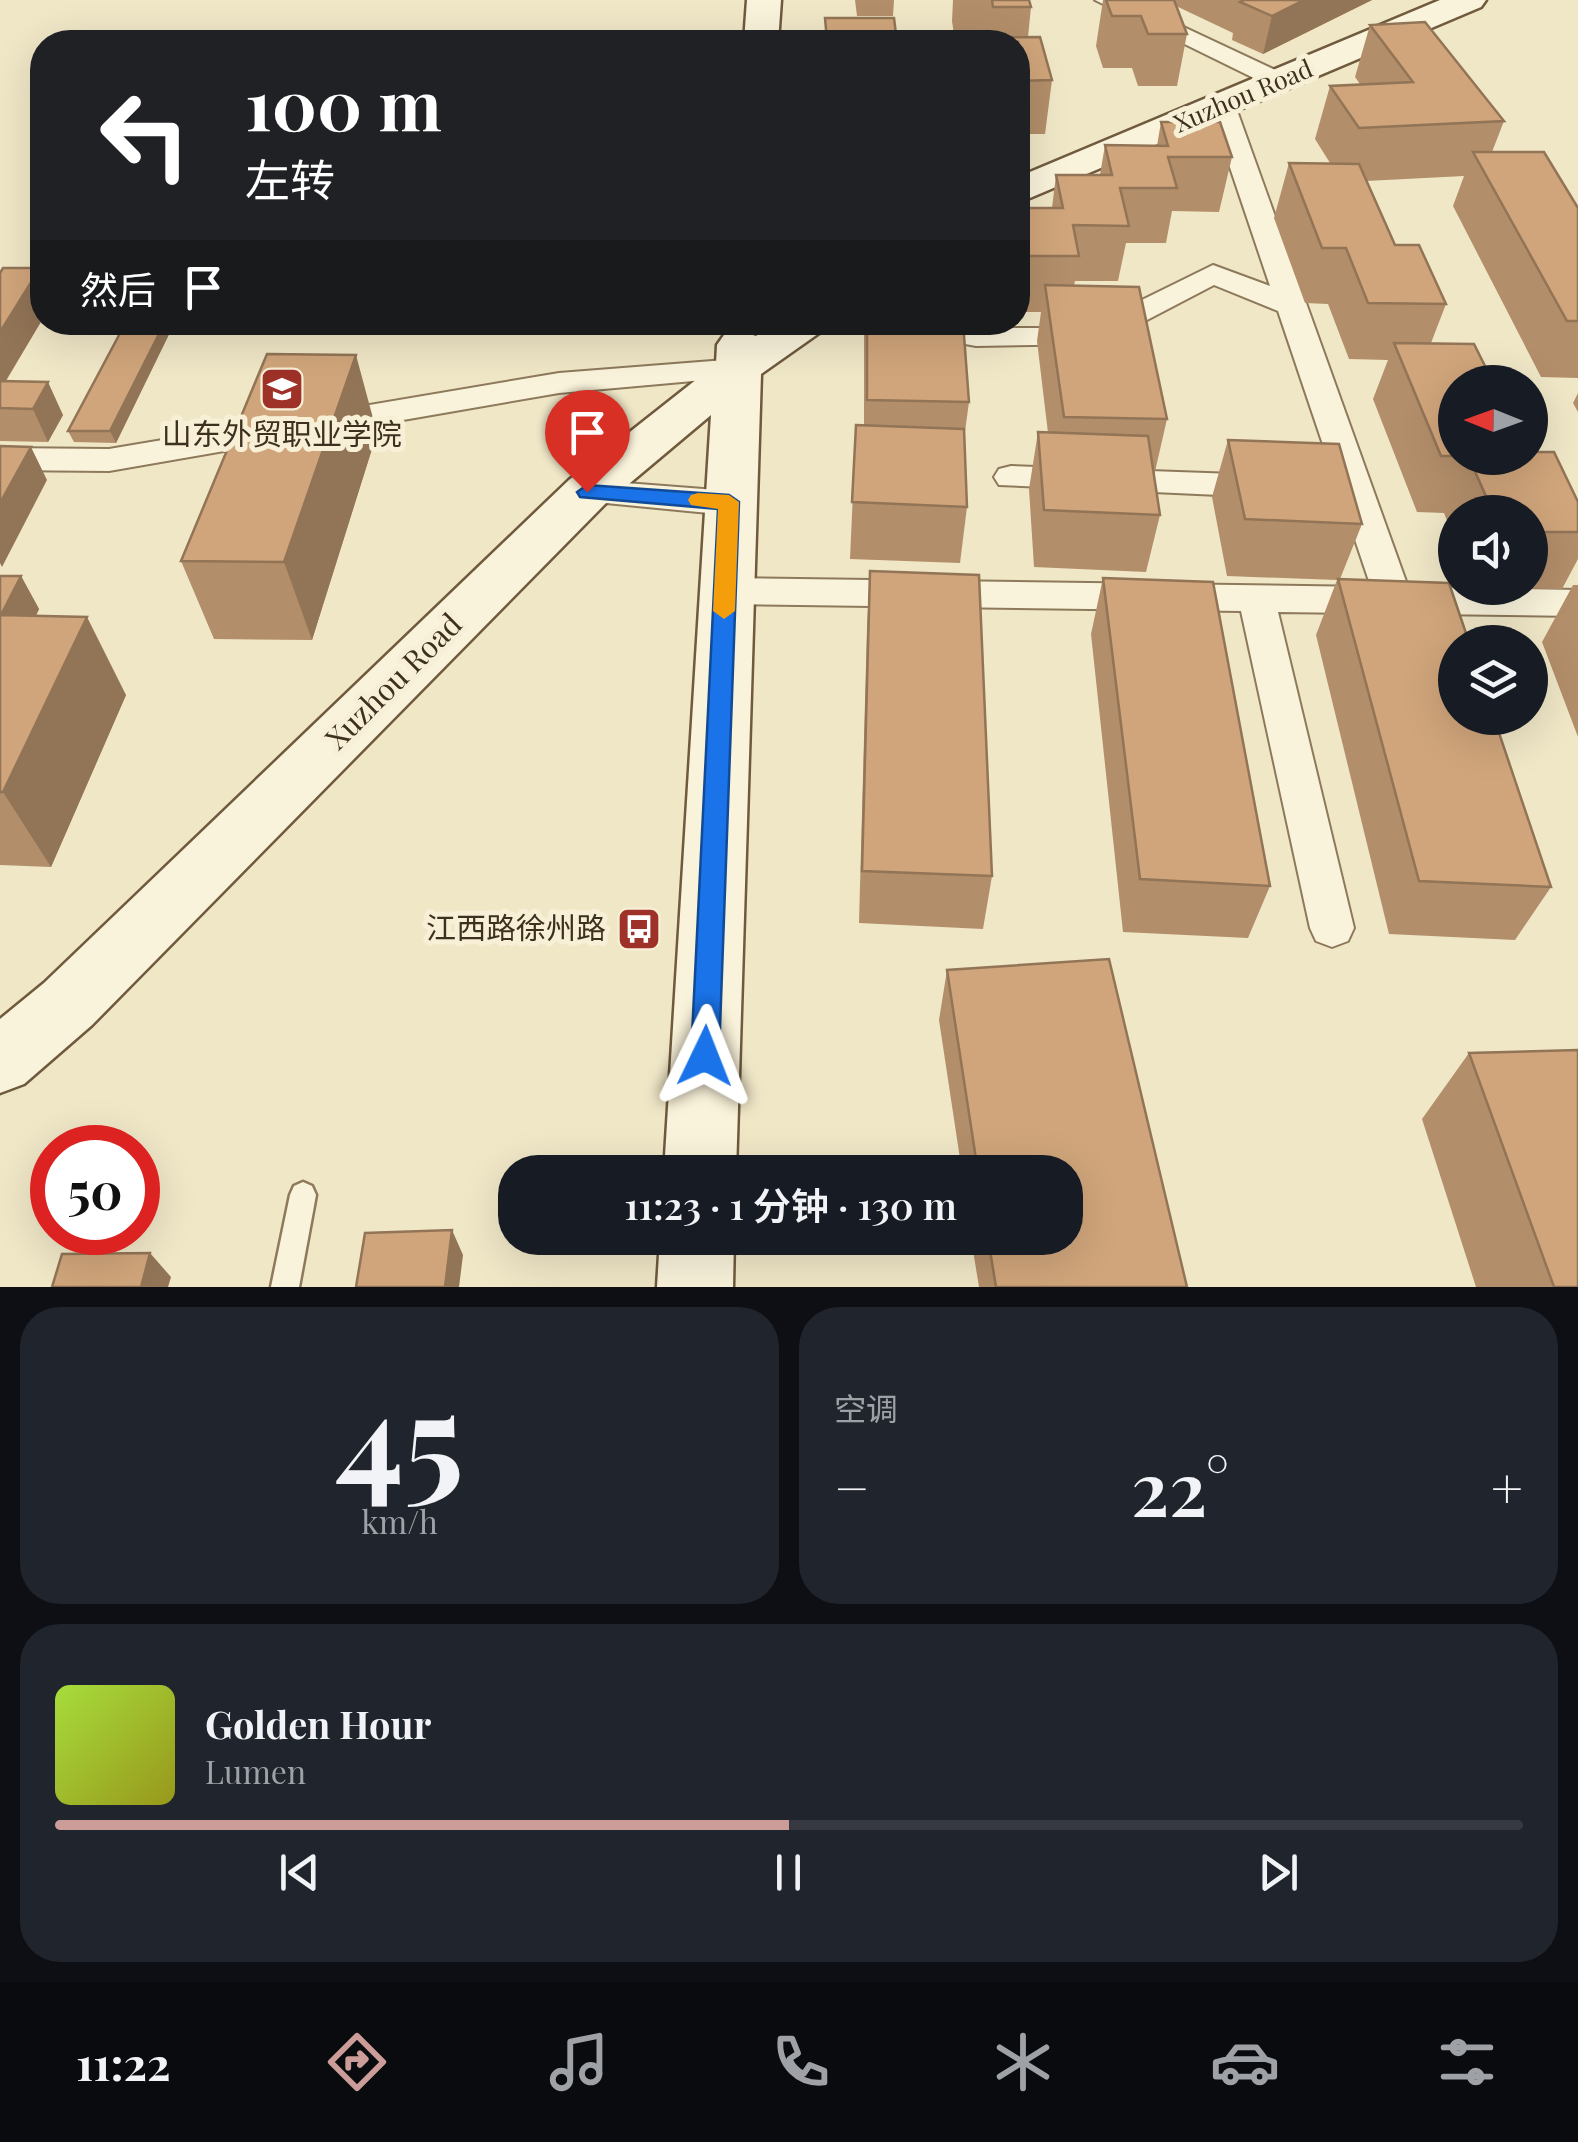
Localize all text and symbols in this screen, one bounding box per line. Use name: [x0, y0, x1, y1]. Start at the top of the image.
street label: Xuzhou Road: [1168, 51, 1317, 139]
text: 100 m: [245, 55, 442, 149]
icon: left: [80, 70, 210, 200]
text: 左转: [245, 148, 335, 208]
icon: arrive: [176, 260, 231, 315]
text: 然后: [80, 263, 156, 314]
north arrow: [1438, 365, 1548, 475]
map controls: [1438, 365, 1548, 735]
school or university icon: 山东外贸职业学院: [259, 366, 305, 412]
pin: [545, 390, 630, 493]
icon: arrive: [560, 405, 615, 460]
place label: 山东外贸职业学院: [162, 413, 402, 453]
button: sound: [1438, 495, 1548, 605]
street label: Xuzhou Road: [316, 604, 469, 757]
button: layers: [1438, 625, 1548, 735]
bus stop icon: 江西路徐州路: [616, 906, 662, 952]
place label: 江西路徐州路: [426, 907, 606, 947]
position arrow: [653, 1004, 757, 1108]
speed limit sign: 50: [30, 1125, 160, 1255]
text: 11:23 · 1 分钟 · 130 m: [624, 1179, 957, 1230]
text: 45: [335, 1347, 464, 1521]
text: 空调: [834, 1386, 898, 1429]
text: 22°: [1131, 1436, 1229, 1536]
text: −: [834, 1449, 870, 1523]
text: +: [1491, 1449, 1523, 1523]
text: km/h: [361, 1499, 438, 1542]
text: Golden Hour: [205, 1698, 431, 1749]
text: Lumen: [205, 1749, 306, 1792]
icon: previous: [272, 1845, 327, 1900]
icon: pause: [761, 1845, 816, 1900]
icon: next: [1251, 1845, 1306, 1900]
icon: directions: [322, 2027, 392, 2097]
icon: music: [544, 2027, 614, 2097]
icon: phone: [766, 2027, 836, 2097]
icon: climate: [988, 2027, 1058, 2097]
icon: car: [1210, 2027, 1280, 2097]
icon: filters: [1432, 2027, 1502, 2097]
text: 11:22: [76, 2032, 171, 2092]

